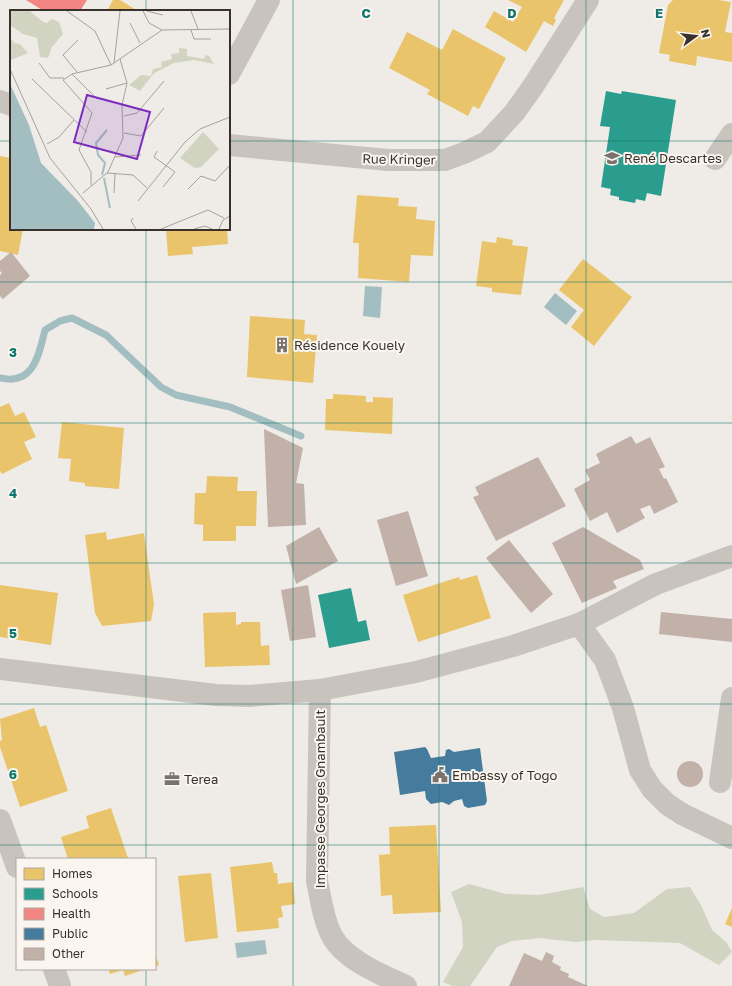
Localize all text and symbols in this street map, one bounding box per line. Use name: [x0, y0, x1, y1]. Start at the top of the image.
text: C: [361, 5, 371, 21]
text: D: [507, 5, 517, 21]
text: E: [655, 5, 663, 21]
inset map: [10, 10, 230, 230]
north arrow: [676, 16, 716, 56]
text: N: [699, 28, 714, 39]
school or university icon: René Descartes: [603, 149, 621, 167]
street label: Rue Kringer: [362, 150, 436, 168]
place label: René Descartes: [624, 150, 722, 166]
building icon: Résidence Kouely: [273, 336, 291, 354]
place label: Résidence Kouely: [294, 337, 406, 353]
text: 3: [9, 344, 17, 360]
text: 4: [9, 485, 17, 501]
text: 5: [9, 625, 17, 641]
street label: Impasse Georges Gnambault: [312, 710, 328, 888]
text: 6: [9, 766, 17, 782]
public building icon: Embassy of Togo: [431, 766, 449, 784]
place label: Embassy of Togo: [452, 767, 557, 783]
office icon: Terea: [163, 770, 181, 788]
place label: Terea: [184, 771, 218, 787]
legend: [16, 858, 156, 970]
text: Homes: [52, 866, 92, 881]
text: Schools: [52, 886, 98, 901]
text: Health: [52, 906, 91, 921]
text: Public: [52, 926, 89, 941]
text: Other: [52, 946, 85, 961]

